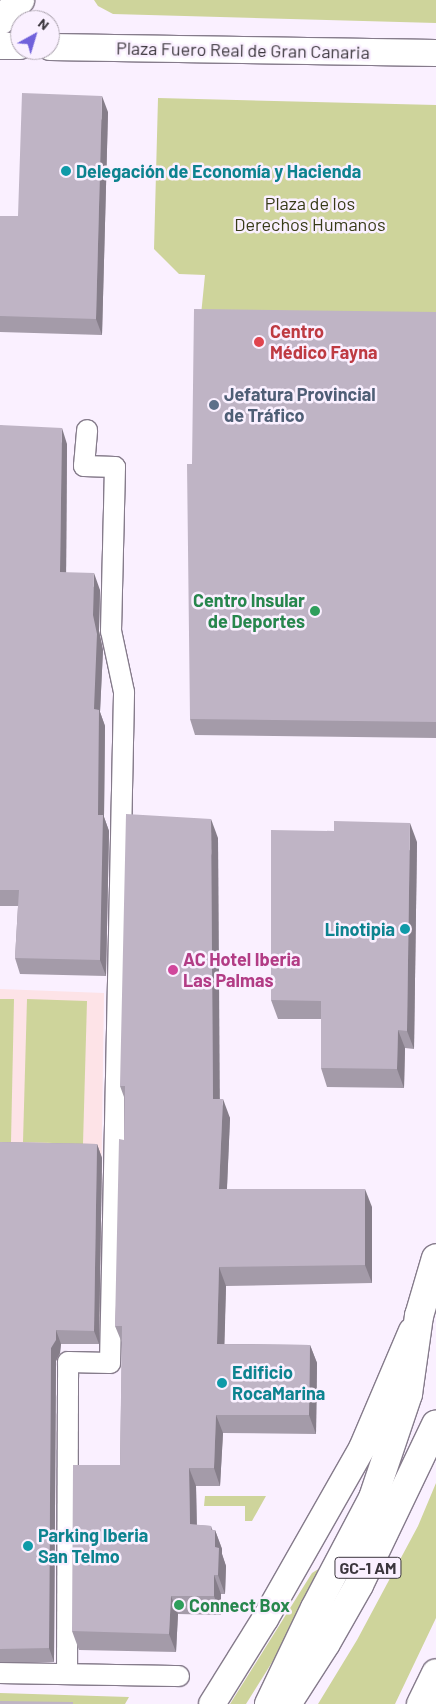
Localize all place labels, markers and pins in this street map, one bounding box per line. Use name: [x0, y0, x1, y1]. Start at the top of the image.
place label: Delegación de Economía y Hacienda: [76, 160, 361, 182]
marker: Delegación de Economía y Hacienda: [60, 165, 72, 177]
place label: Centro Médico Fayna: [270, 321, 377, 364]
marker: Centro Médico Fayna: [252, 335, 266, 349]
place label: Jefatura Provincial de Tráfico: [224, 384, 376, 426]
marker: Jefatura Provincial de Tráfico: [208, 399, 220, 411]
place label: Centro Insular de Deportes: [193, 590, 305, 632]
marker: Centro Insular de Deportes: [309, 605, 321, 617]
place label: Linotipia: [325, 918, 395, 940]
marker: Linotipia: [399, 923, 411, 935]
place label: AC Hotel Iberia Las Palmas: [183, 949, 301, 992]
marker: AC Hotel Iberia Las Palmas: [167, 964, 179, 976]
place label: Edificio RocaMarina: [232, 1362, 325, 1405]
marker: Edificio RocaMarina: [216, 1377, 228, 1389]
place label: Parking Iberia San Telmo: [38, 1525, 148, 1568]
marker: Parking Iberia San Telmo: [22, 1540, 34, 1552]
place label: Connect Box: [189, 1594, 290, 1616]
marker: Connect Box: [173, 1599, 185, 1611]

